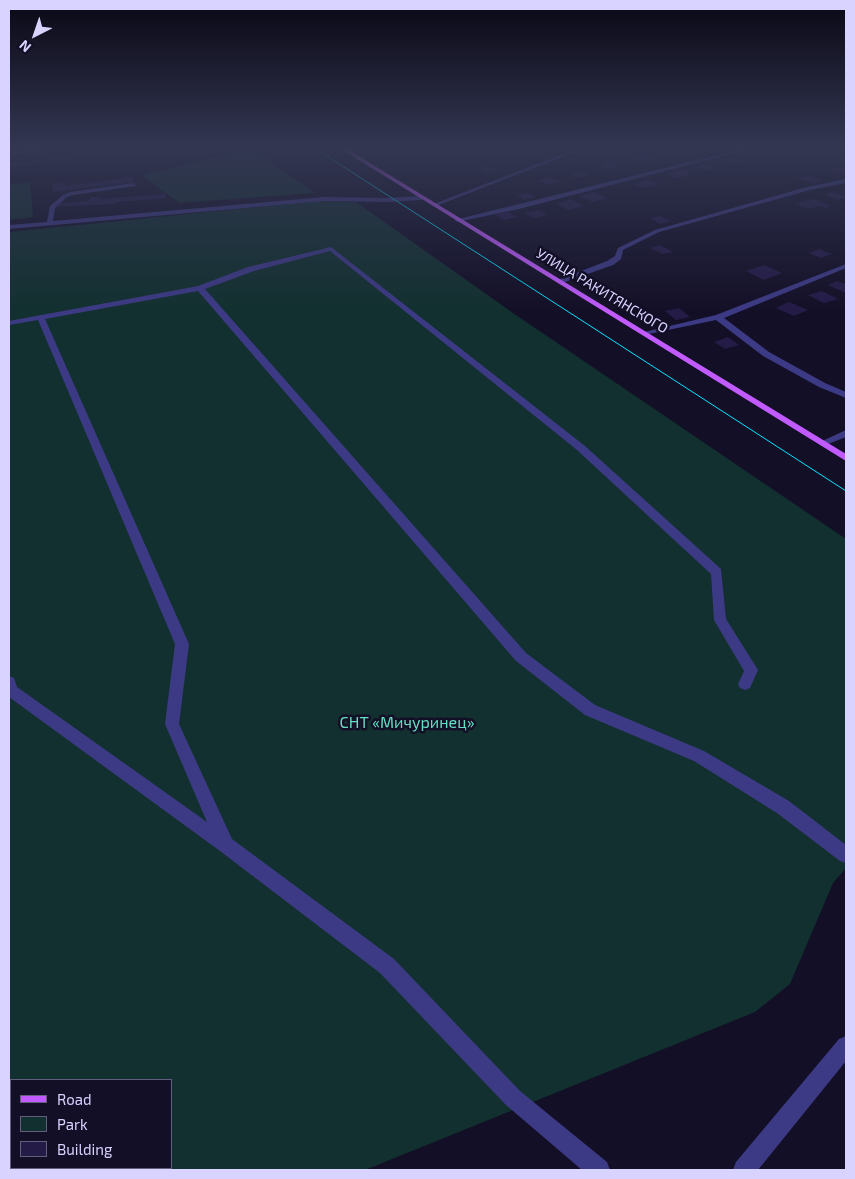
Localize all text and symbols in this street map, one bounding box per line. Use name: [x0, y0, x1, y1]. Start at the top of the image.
north arrow: [10, 10, 60, 60]
text: N: [15, 37, 34, 56]
street label: УЛИЦА РАКИТЯНСКОГО: [533, 245, 671, 337]
park label: СНТ «Мичуринец»: [340, 713, 474, 733]
legend: [10, 1079, 172, 1169]
text: Road: [57, 1090, 92, 1108]
text: Park: [57, 1115, 88, 1133]
text: Building: [57, 1140, 112, 1158]

